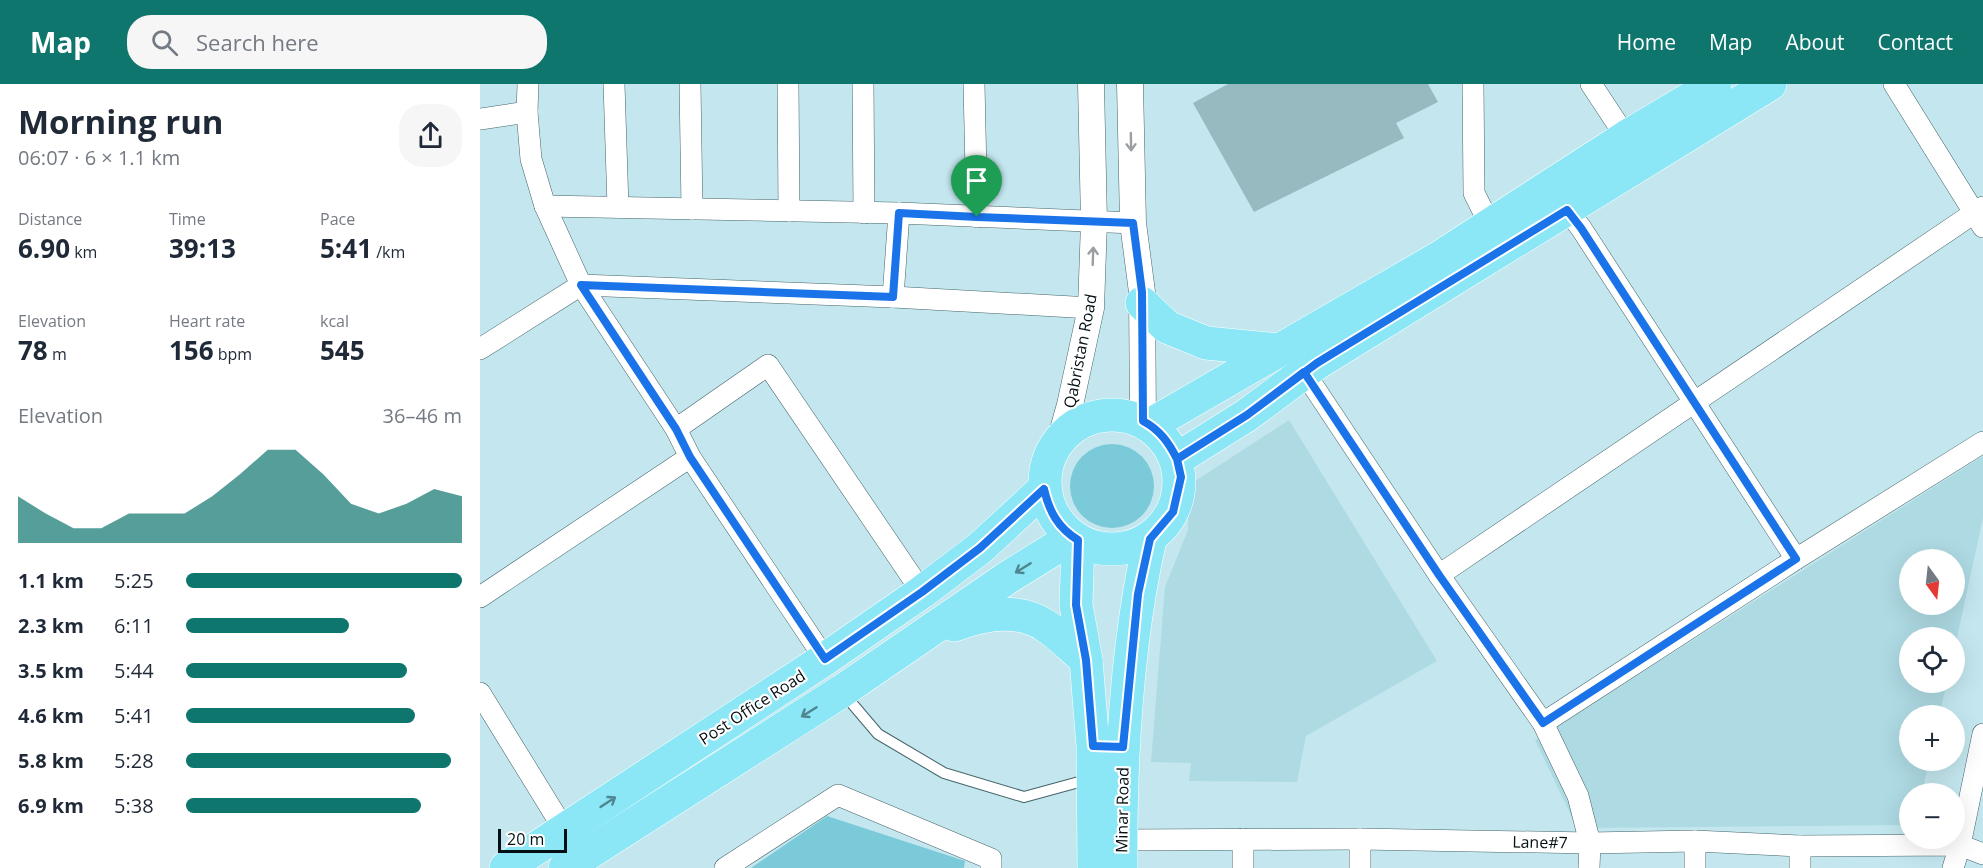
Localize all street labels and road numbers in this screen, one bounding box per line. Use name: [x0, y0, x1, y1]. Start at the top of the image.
street label: Qabristan Road: [1058, 292, 1102, 410]
street label: Post Office Road: [694, 664, 810, 750]
street label: Minar Road: [1110, 767, 1134, 853]
street label: Lane#7: [1512, 831, 1568, 853]

